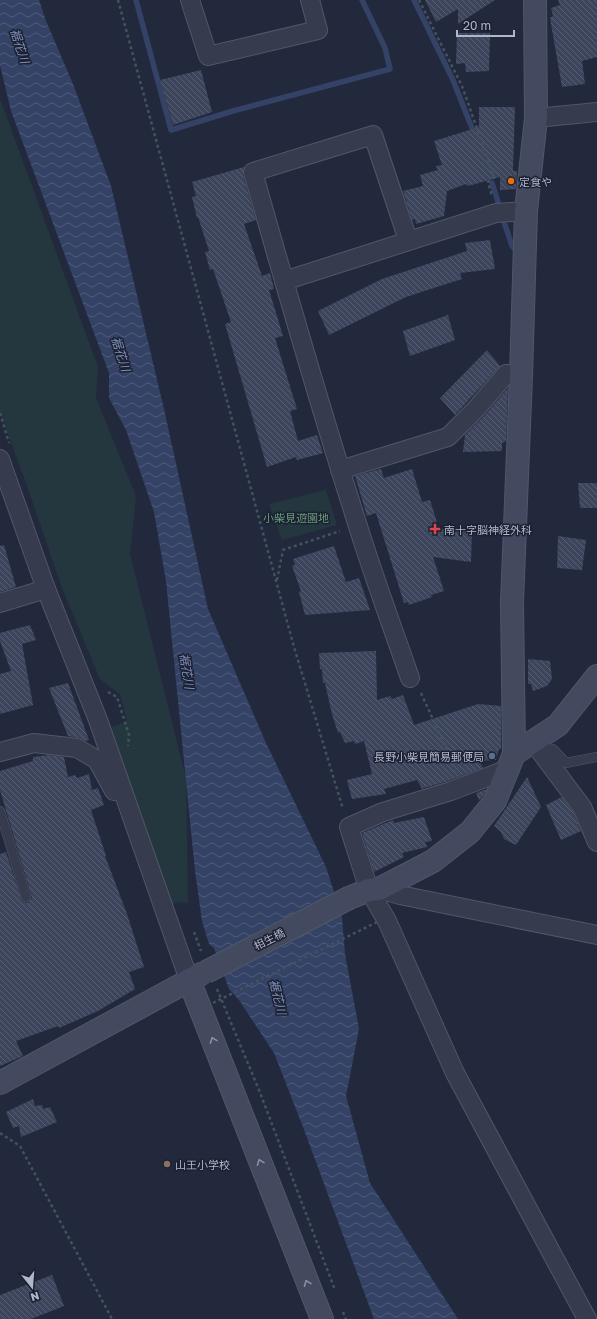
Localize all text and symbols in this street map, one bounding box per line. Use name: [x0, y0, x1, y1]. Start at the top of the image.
scale bar: [457, 12, 514, 38]
text: 20 m: [463, 18, 491, 33]
water label: 裾花川: [7, 27, 33, 67]
place label: 定食や: [519, 175, 552, 188]
marker: 定食や: [506, 176, 516, 186]
water label: 裾花川: [108, 335, 134, 375]
park label: 小柴見遊園地: [263, 511, 329, 524]
marker: 南十字脳神経外科: [429, 523, 441, 535]
place label: 南十字脳神経外科: [444, 523, 532, 536]
water label: 裾花川: [177, 652, 198, 692]
place label: 長野小柴見簡易郵便局: [374, 750, 484, 763]
marker: 長野小柴見簡易郵便局: [487, 751, 497, 761]
street label: 相生橋: [251, 926, 287, 952]
water label: 裾花川: [266, 978, 290, 1018]
one-way arrow: [210, 1037, 218, 1045]
place label: 山王小学校: [175, 1158, 230, 1171]
one-way arrow: [257, 1158, 265, 1165]
marker: 山王小学校: [162, 1159, 172, 1169]
north arrow: [12, 1267, 52, 1307]
one-way arrow: [304, 1279, 312, 1286]
text: N: [29, 1290, 41, 1304]

